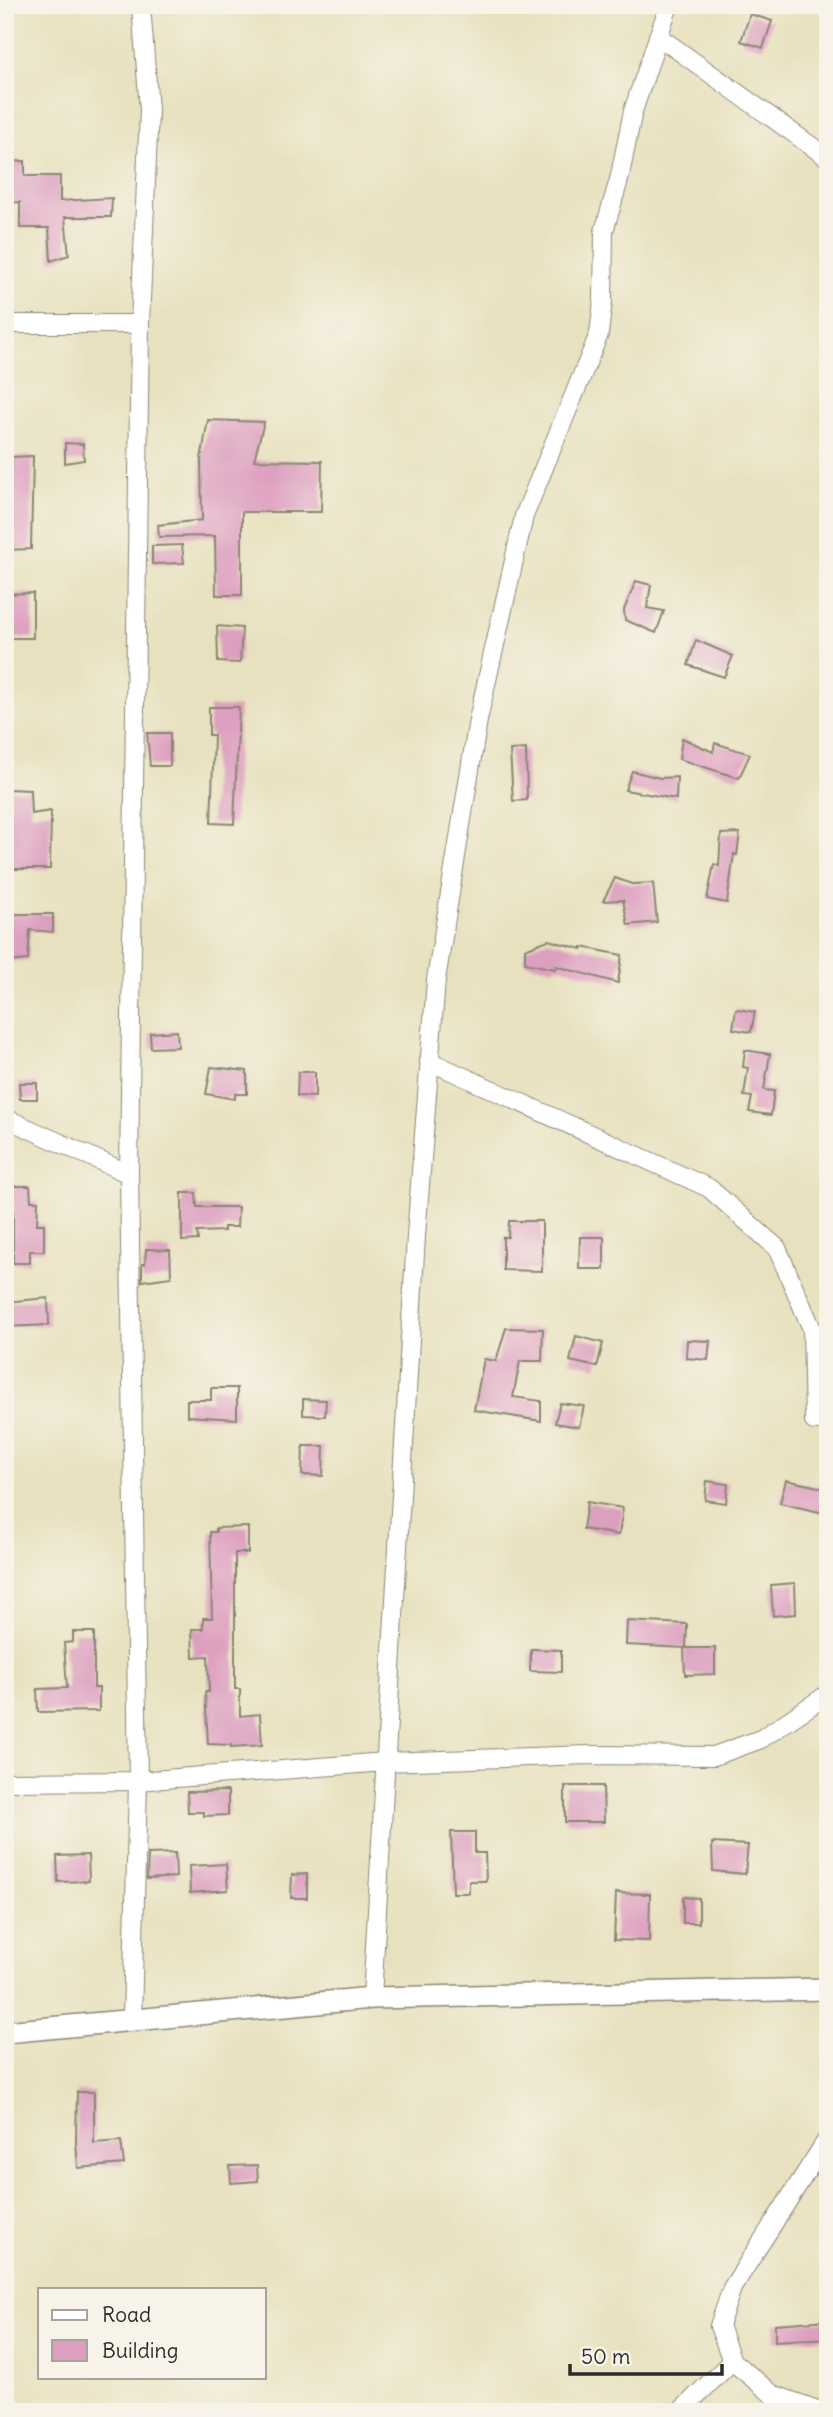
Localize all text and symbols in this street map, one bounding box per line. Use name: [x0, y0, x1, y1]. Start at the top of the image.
legend: [38, 2288, 266, 2378]
text: Road: [102, 2301, 151, 2328]
scale bar: [570, 2333, 723, 2377]
text: Building: [102, 2337, 178, 2364]
text: 50 m: [581, 2343, 630, 2370]

